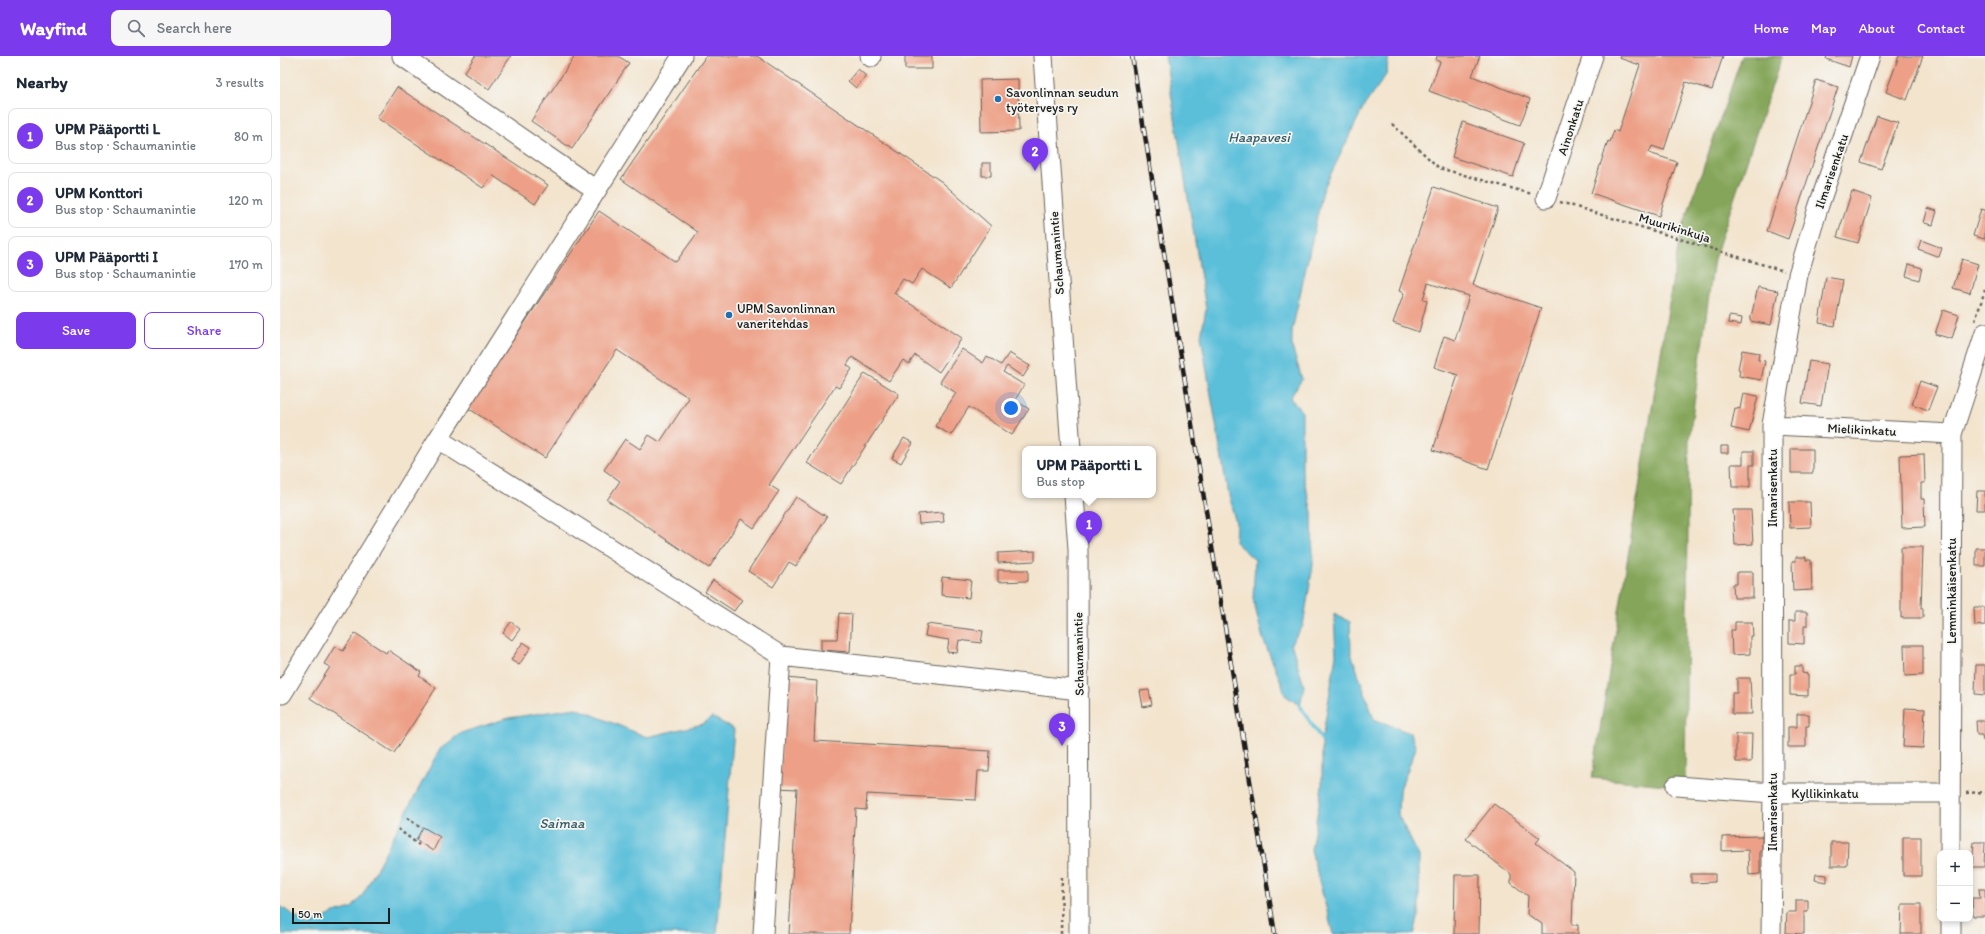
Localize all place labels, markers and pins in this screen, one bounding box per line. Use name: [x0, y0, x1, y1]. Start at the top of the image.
place label: Savonlinnan seudun työterveys ry: [1006, 85, 1119, 115]
marker: Savonlinnan seudun työterveys ry: [993, 94, 1003, 104]
pin: 2: [1022, 138, 1048, 171]
place label: UPM Savonlinnan vaneritehdas: [737, 301, 836, 331]
marker: UPM Savonlinnan vaneritehdas: [724, 310, 734, 320]
pin: 1: [1076, 511, 1102, 544]
pin: 3: [1049, 713, 1075, 746]

